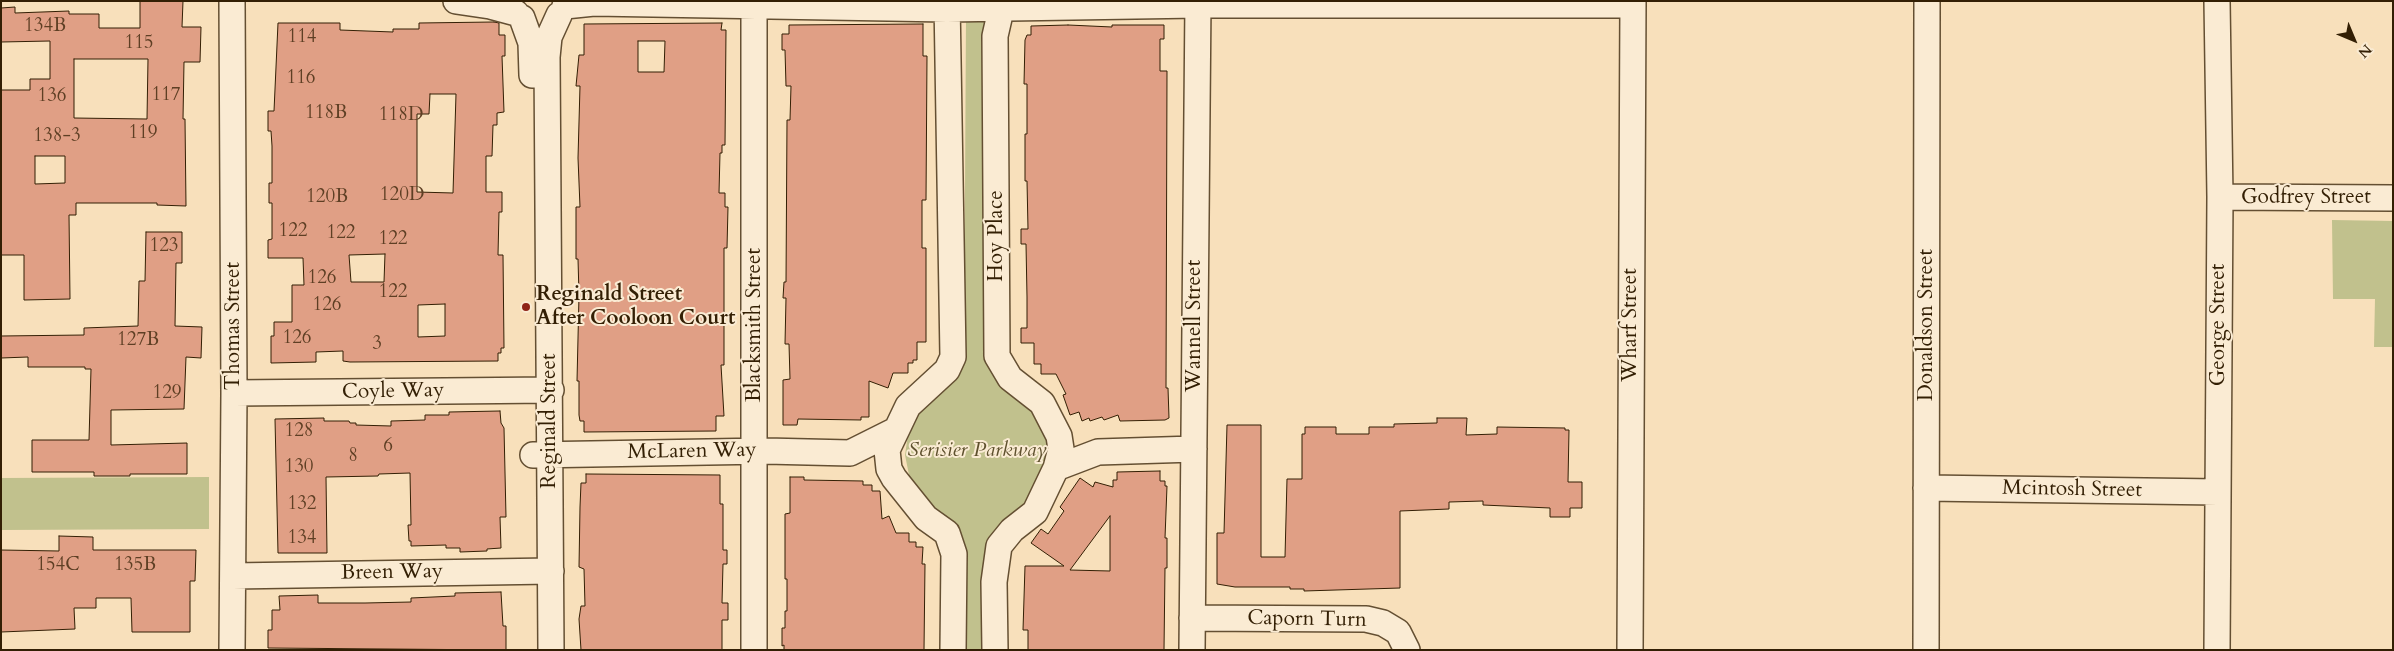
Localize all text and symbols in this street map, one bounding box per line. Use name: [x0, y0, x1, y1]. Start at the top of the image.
north arrow: [2329, 15, 2379, 65]
house number: 134B: [24, 16, 66, 38]
house number: 114: [287, 27, 317, 49]
house number: 115: [124, 33, 154, 55]
text: N: [2354, 40, 2376, 62]
house number: 116: [286, 68, 316, 90]
house number: 117: [151, 85, 181, 107]
house number: 136: [37, 86, 67, 108]
house number: 118B: [305, 103, 347, 125]
house number: 118D: [379, 105, 423, 127]
house number: 119: [128, 123, 158, 145]
house number: 138-3: [33, 126, 81, 148]
house number: 120D: [380, 185, 424, 207]
street label: Godfrey Street: [2241, 185, 2371, 211]
house number: 120B: [306, 187, 348, 209]
street label: Hoy Place: [984, 190, 1010, 282]
house number: 122: [278, 221, 308, 243]
house number: 122: [326, 223, 356, 245]
house number: 122: [378, 229, 408, 251]
house number: 123: [149, 236, 179, 258]
street label: Blacksmith Street: [742, 248, 768, 402]
street label: Donaldson Street: [1914, 249, 1940, 401]
street label: Wannell Street: [1182, 260, 1208, 392]
street label: Thomas Street: [221, 262, 247, 390]
street label: George Street: [2206, 264, 2232, 386]
house number: 126: [307, 268, 337, 290]
street label: Wharf Street: [1618, 268, 1644, 382]
house number: 122: [378, 282, 408, 304]
place label: Reginald Street After Cooloon Court: [536, 282, 735, 332]
house number: 126: [312, 295, 342, 317]
marker: Reginald Street After Cooloon Court: [520, 301, 532, 313]
house number: 126: [282, 328, 312, 350]
house number: 127B: [117, 330, 159, 352]
house number: 3: [372, 334, 382, 356]
street label: Reginald Street: [537, 353, 563, 489]
street label: Coyle Way: [342, 379, 444, 405]
house number: 129: [152, 383, 182, 405]
house number: 128: [284, 421, 314, 443]
house number: 6: [383, 436, 393, 458]
street label: McLaren Way: [627, 438, 757, 466]
park label: Serisier Parkway: [907, 438, 1047, 464]
house number: 8: [348, 446, 358, 468]
house number: 130: [284, 457, 314, 479]
street label: Mcintosh Street: [2002, 476, 2142, 504]
house number: 132: [287, 494, 317, 516]
house number: 134: [287, 528, 317, 550]
house number: 154C: [36, 555, 80, 577]
house number: 135B: [114, 555, 156, 577]
street label: Breen Way: [341, 560, 443, 586]
street label: Caporn Turn: [1247, 606, 1367, 634]

